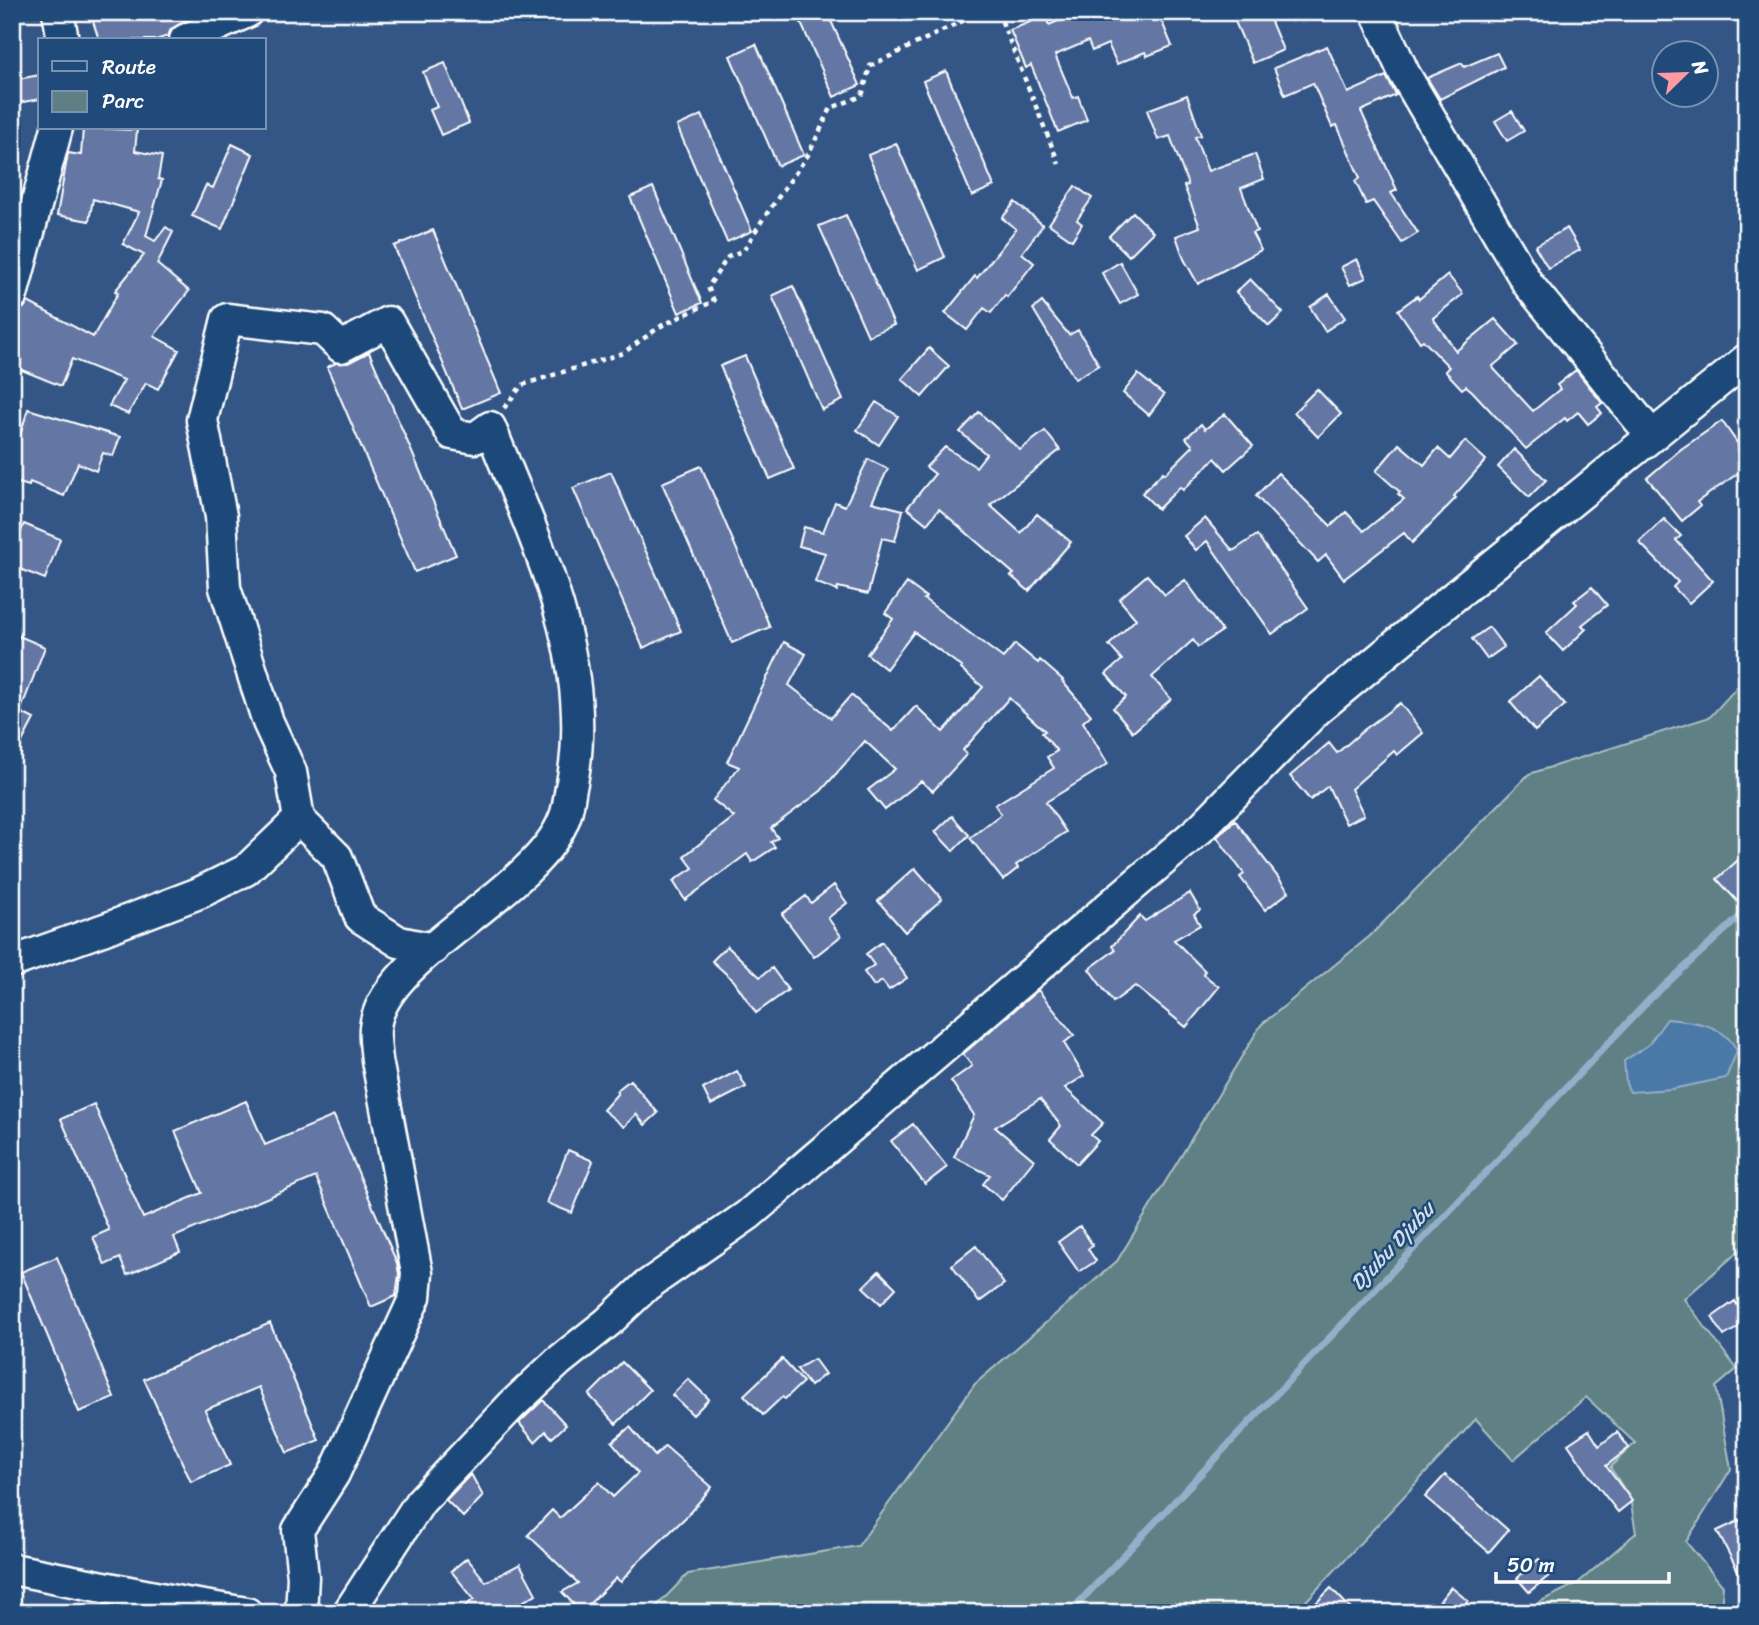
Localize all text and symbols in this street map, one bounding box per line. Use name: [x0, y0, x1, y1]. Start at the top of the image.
legend: [38, 38, 266, 130]
north arrow: [1650, 38, 1720, 108]
text: Route: [102, 48, 156, 86]
text: N: [1682, 54, 1718, 81]
text: Parc: [102, 82, 144, 120]
water label: Djubu Djubu: [1340, 1190, 1446, 1300]
scale bar: [1496, 1541, 1670, 1585]
text: 50 m: [1507, 1546, 1555, 1584]

